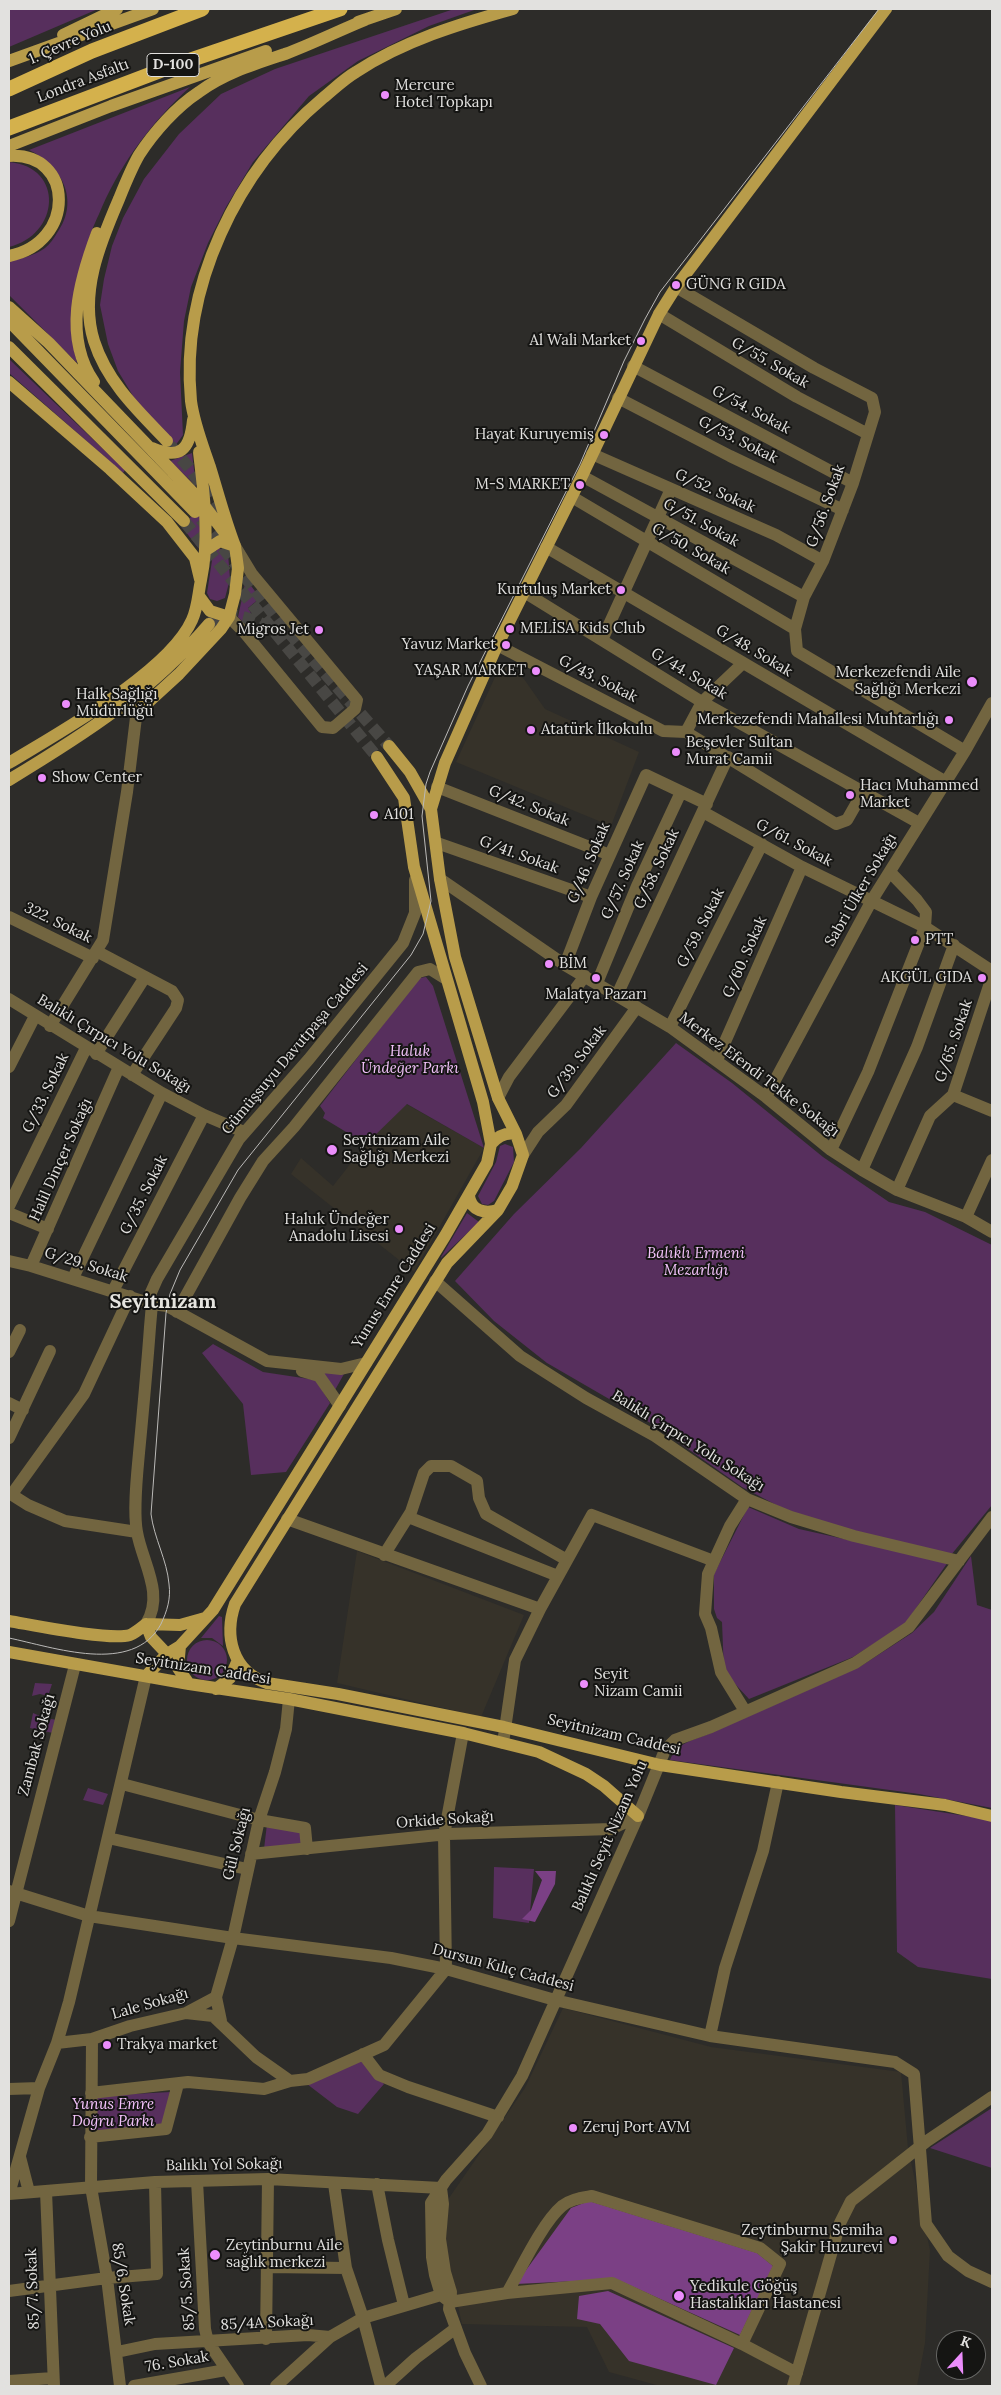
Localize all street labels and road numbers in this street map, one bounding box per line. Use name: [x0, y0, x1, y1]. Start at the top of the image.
street label: 1. Çevre Yolu: [26, 18, 114, 68]
road number: D-100: [147, 54, 199, 76]
street label: Londra Asfaltı: [35, 55, 131, 107]
street label: G/55. Sokak: [728, 334, 812, 392]
street label: G/54. Sokak: [709, 382, 793, 438]
street label: G/53. Sokak: [695, 412, 781, 468]
street label: G/56. Sokak: [803, 462, 849, 550]
street label: G/52. Sokak: [672, 465, 758, 517]
street label: G/51. Sokak: [660, 495, 742, 551]
street label: G/50. Sokak: [649, 519, 733, 579]
street label: G/48. Sokak: [713, 621, 795, 681]
street label: G/44. Sokak: [648, 644, 730, 704]
street label: G/43. Sokak: [556, 652, 640, 706]
street label: G/42. Sokak: [486, 782, 572, 830]
street label: G/61. Sokak: [753, 815, 835, 871]
street label: G/46. Sokak: [564, 820, 614, 906]
street label: G/58. Sokak: [631, 826, 683, 912]
street label: Sabri Ülker Sokağı: [821, 830, 901, 950]
street label: G/41. Sokak: [477, 832, 561, 878]
street label: G/57. Sokak: [598, 838, 648, 922]
street label: G/59. Sokak: [673, 885, 729, 971]
street label: 322. Sokak: [21, 899, 95, 947]
street label: G/60. Sokak: [719, 913, 771, 1001]
street label: Gümüşsuyu Davutpaşa Caddesi: [218, 960, 372, 1138]
street label: Balıklı Çırpıcı Yolu Sokağı: [34, 991, 194, 1097]
street label: G/65. Sokak: [931, 997, 977, 1085]
street label: Merkez Efendi Tekke Sokağı: [675, 1009, 843, 1141]
street label: G/39. Sokak: [544, 1022, 610, 1102]
street label: G/33. Sokak: [19, 1050, 73, 1136]
street label: Halil Dinçer Sokağı: [26, 1096, 96, 1224]
street label: G/35. Sokak: [116, 1152, 172, 1238]
street label: Yunus Emre Caddesi: [348, 1220, 440, 1352]
street label: G/29. Sokak: [42, 1244, 130, 1286]
street label: Balıklı Çırpıcı Yolu Sokağı: [608, 1387, 768, 1495]
street label: Seyitnizam Caddesi: [134, 1649, 272, 1689]
street label: Zambak Sokağı: [15, 1692, 59, 1798]
street label: Seyitnizam Caddesi: [546, 1711, 682, 1759]
street label: Balıklı Seyit Nizam Yolu: [569, 1758, 651, 1914]
street label: Gül Sokağı: [219, 1806, 255, 1882]
street label: Orkide Sokağı: [396, 1808, 494, 1832]
street label: Dursun Kılıç Caddesi: [430, 1940, 576, 1996]
street label: Lale Sokağı: [110, 1984, 190, 2024]
street label: Balıklı Yol Sokağı: [165, 2155, 283, 2175]
street label: 85/6. Sokak: [108, 2241, 138, 2327]
street label: 85/5. Sokak: [175, 2247, 199, 2331]
street label: 85/7. Sokak: [23, 2248, 43, 2330]
street label: 85/4A Sokağı: [220, 2312, 314, 2334]
street label: 76. Sokak: [144, 2348, 210, 2376]

